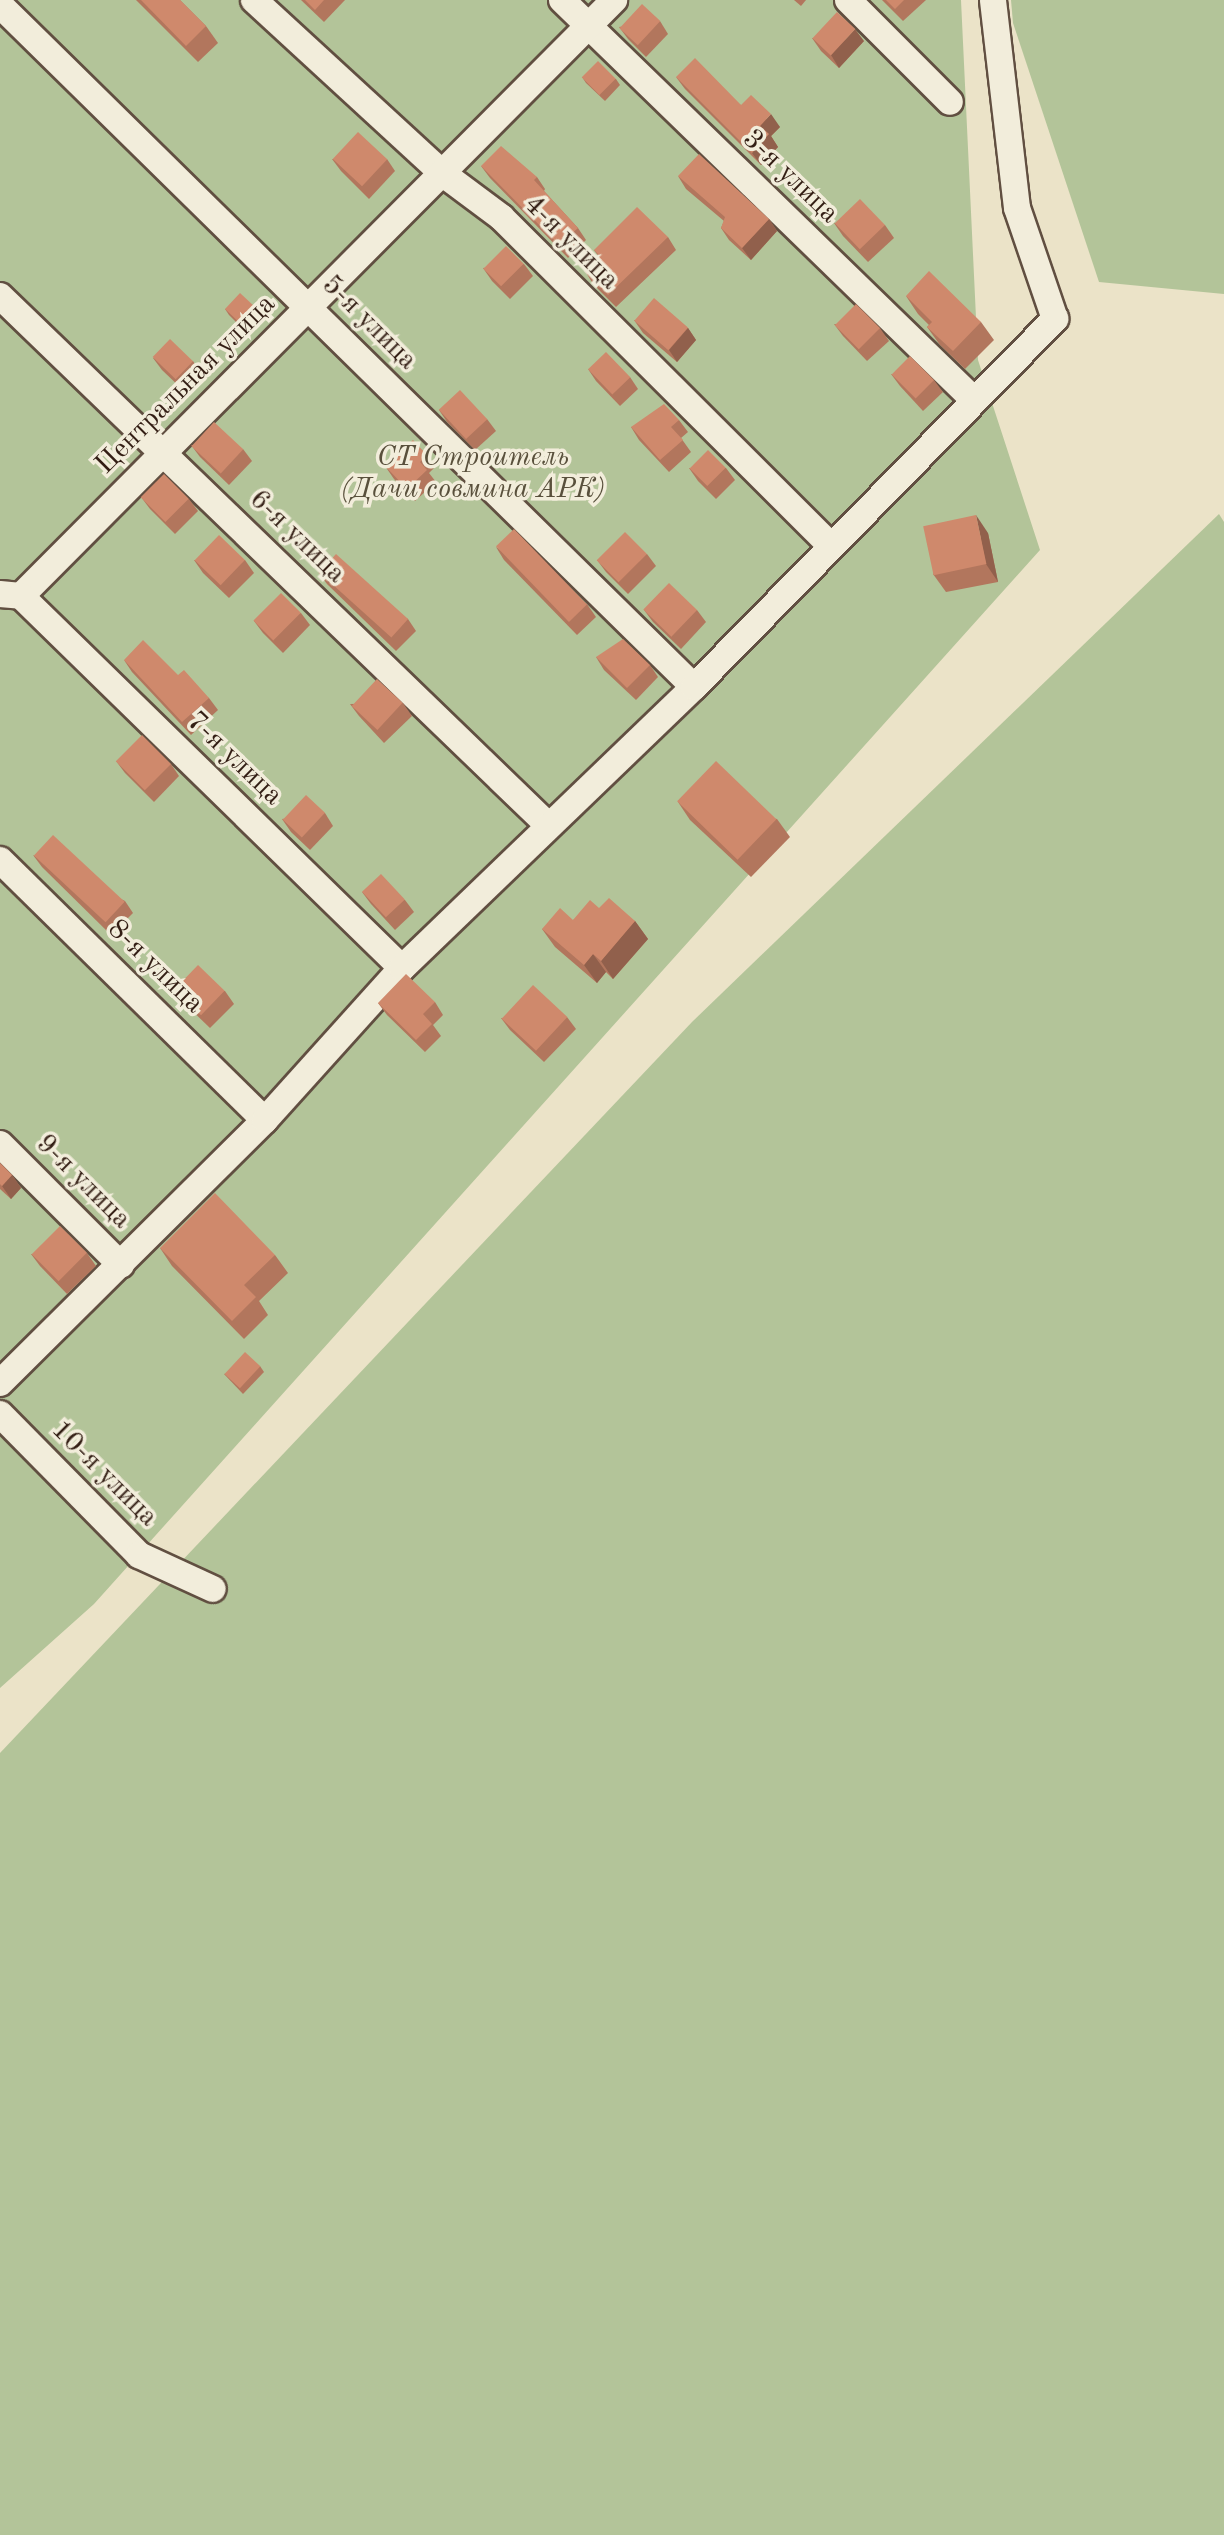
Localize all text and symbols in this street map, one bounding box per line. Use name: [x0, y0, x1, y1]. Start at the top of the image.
street label: 3-я улица: [735, 123, 845, 231]
street label: 4-я улица: [516, 188, 626, 298]
street label: 5-я улица: [314, 268, 424, 378]
street label: Центральная улица: [89, 288, 283, 482]
park label: СТ Строитель (Дачи совмина АРК): [341, 441, 605, 507]
street label: 6-я улица: [242, 483, 352, 591]
street label: 7-я улица: [179, 705, 289, 813]
street label: 8-я улица: [100, 913, 210, 1021]
street label: 9-я улица: [28, 1127, 138, 1237]
street label: 10-я улица: [44, 1414, 164, 1534]

